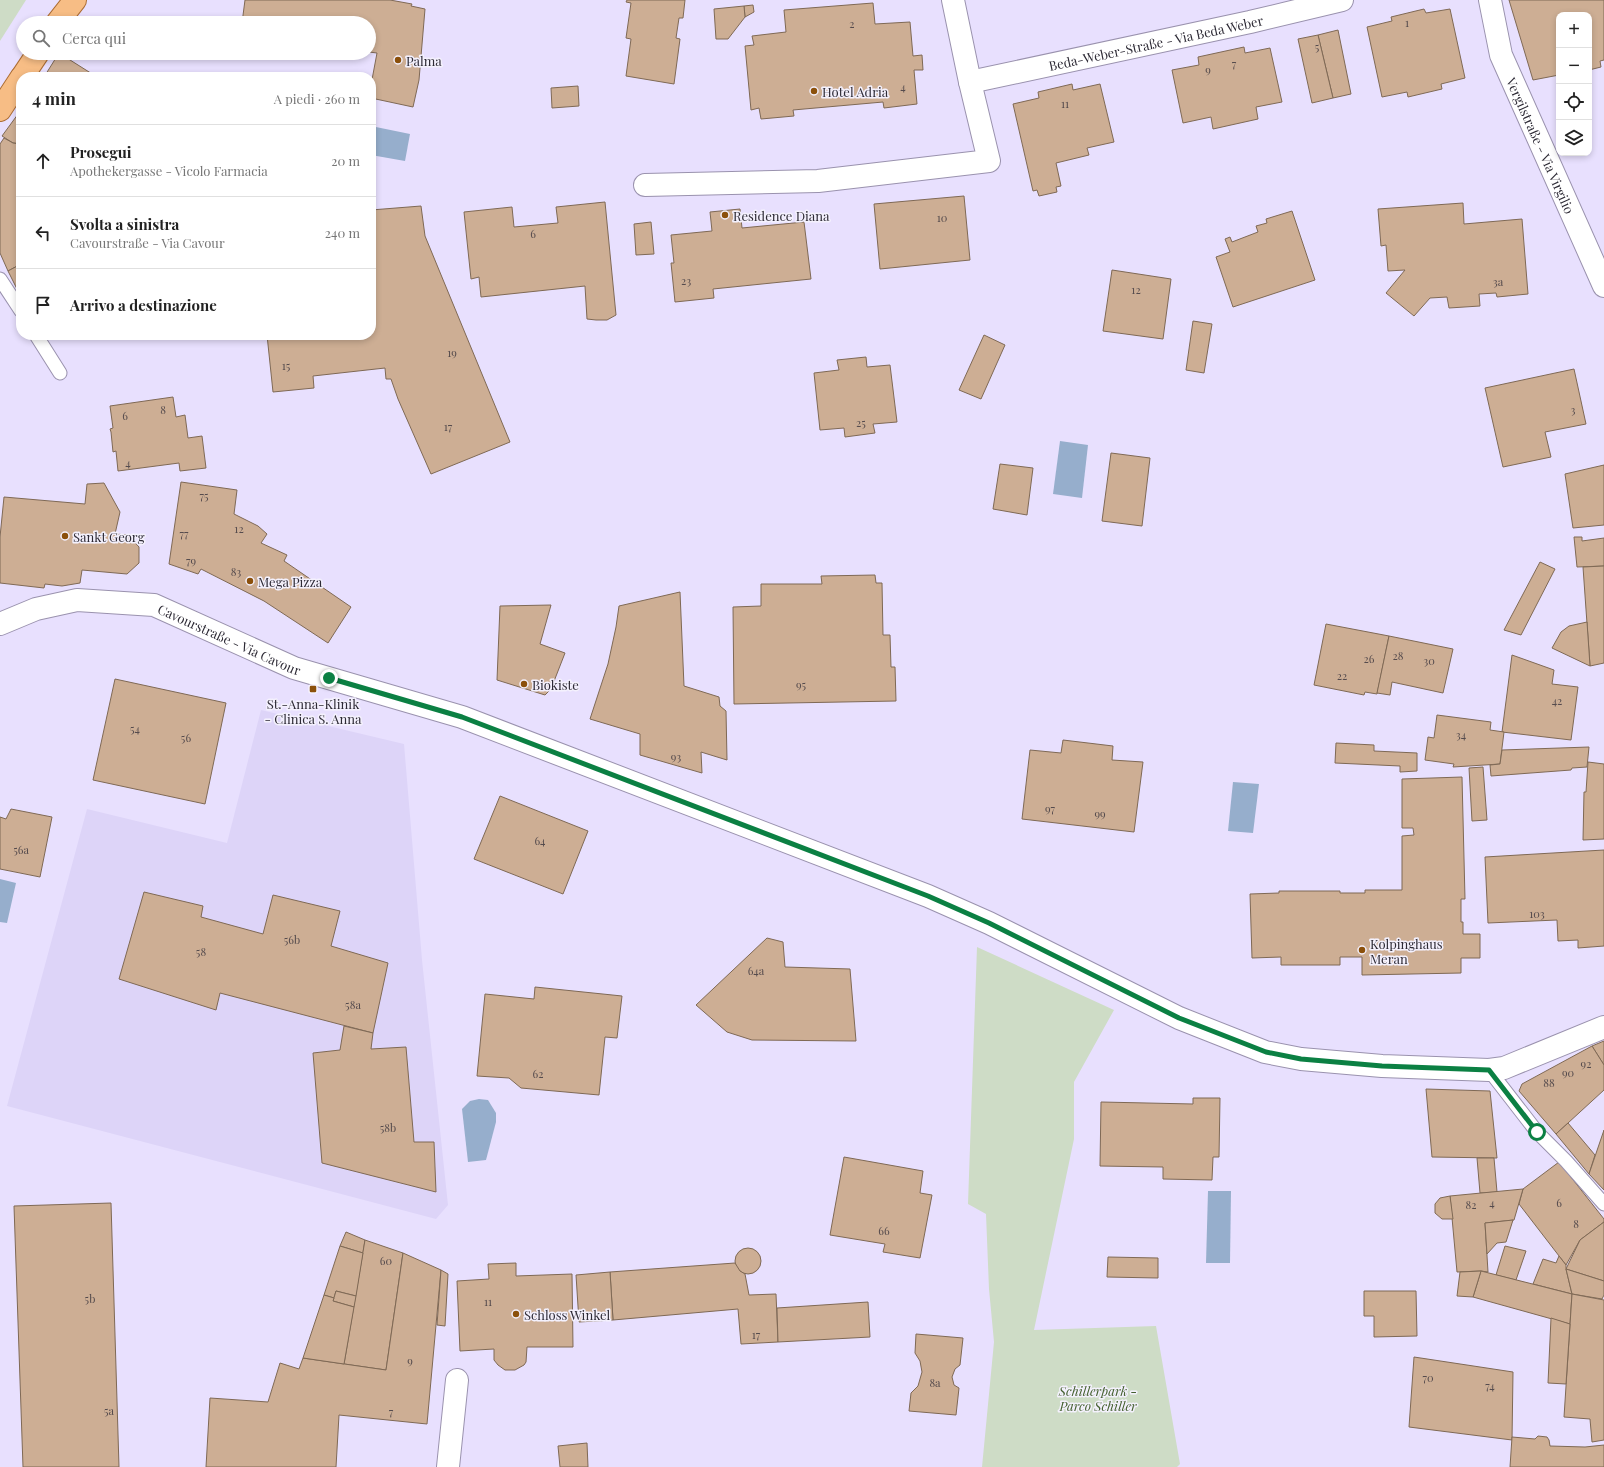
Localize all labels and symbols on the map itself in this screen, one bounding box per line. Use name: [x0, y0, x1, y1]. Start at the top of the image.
street label: Beda-Weber-Straße - Via Beda Weber: [1047, 11, 1265, 73]
house number: 1: [1405, 15, 1409, 30]
house number: 2: [849, 16, 855, 31]
house number: 5: [1315, 39, 1320, 54]
place label: Palma: [406, 52, 442, 69]
marker: Palma: [393, 55, 403, 65]
house number: 7: [1232, 56, 1237, 71]
house number: 9: [1205, 62, 1211, 77]
street label: Vergilstraße - Via Virgilio: [1503, 74, 1579, 216]
house number: 4: [900, 79, 906, 94]
place label: Hotel Adria: [822, 83, 889, 100]
marker: Hotel Adria: [809, 86, 819, 96]
house number: 11: [1061, 96, 1069, 111]
place label: Residence Diana: [733, 207, 830, 224]
marker: Residence Diana: [720, 210, 730, 220]
house number: 10: [937, 210, 948, 225]
house number: 6: [530, 226, 536, 241]
house number: 23: [681, 273, 691, 288]
house number: 3a: [1493, 274, 1504, 289]
house number: 12: [1131, 282, 1141, 297]
house number: 19: [447, 345, 457, 360]
house number: 15: [282, 358, 291, 373]
house number: 8: [160, 402, 166, 417]
house number: 3: [1571, 402, 1576, 417]
house number: 6: [122, 408, 128, 423]
house number: 25: [856, 415, 866, 430]
house number: 17: [444, 419, 453, 434]
house number: 4: [125, 455, 131, 470]
house number: 75: [199, 488, 209, 503]
house number: 12: [234, 521, 244, 536]
house number: 77: [180, 526, 189, 541]
place label: Sankt Georg: [73, 528, 145, 545]
marker: Sankt Georg: [60, 531, 70, 541]
house number: 79: [186, 553, 196, 568]
house number: 83: [231, 564, 241, 579]
place label: Mega Pizza: [258, 573, 323, 590]
marker: Mega Pizza: [245, 576, 255, 586]
street label: Cavourstraße - Via Cavour: [155, 599, 303, 678]
house number: 28: [1393, 648, 1404, 663]
house number: 26: [1364, 651, 1375, 666]
house number: 30: [1423, 653, 1435, 668]
house number: 22: [1337, 668, 1347, 683]
route end: [320, 669, 338, 687]
place label: Biokiste: [532, 676, 579, 693]
house number: 95: [796, 677, 807, 692]
marker: Biokiste: [519, 679, 529, 689]
marker: St.-Anna-Klinik - Clinica S. Anna: [308, 684, 318, 694]
house number: 42: [1552, 693, 1562, 708]
place label: St.-Anna-Klinik - Clinica S. Anna: [265, 695, 362, 727]
house number: 54: [130, 721, 141, 736]
house number: 34: [1456, 727, 1467, 742]
house number: 56: [181, 730, 191, 745]
house number: 93: [671, 749, 681, 764]
house number: 97: [1045, 801, 1056, 816]
house number: 99: [1094, 806, 1106, 821]
house number: 64: [534, 833, 546, 848]
house number: 56a: [13, 842, 29, 857]
house number: 103: [1529, 906, 1545, 921]
house number: 56b: [284, 932, 300, 947]
place label: Kolpinghaus Meran: [1370, 935, 1443, 967]
house number: 58: [196, 944, 206, 959]
marker: Kolpinghaus Meran: [1357, 945, 1367, 955]
house number: 64a: [748, 963, 765, 978]
house number: 58a: [345, 997, 361, 1012]
house number: 92: [1581, 1056, 1591, 1071]
house number: 90: [1562, 1065, 1574, 1080]
house number: 62: [533, 1066, 543, 1081]
house number: 88: [1543, 1075, 1555, 1090]
house number: 58b: [380, 1120, 396, 1135]
route start: [1528, 1123, 1546, 1141]
house number: 4: [1489, 1195, 1495, 1210]
house number: 6: [1556, 1195, 1562, 1210]
house number: 82: [1466, 1197, 1477, 1212]
house number: 8: [1573, 1216, 1579, 1231]
house number: 66: [878, 1223, 890, 1238]
house number: 60: [380, 1253, 393, 1268]
house number: 5b: [85, 1291, 95, 1306]
house number: 11: [484, 1294, 492, 1309]
place label: Schloss Winkel: [524, 1306, 611, 1323]
marker: Schloss Winkel: [511, 1309, 521, 1319]
house number: 17: [752, 1327, 761, 1342]
house number: 9: [407, 1353, 413, 1368]
house number: 70: [1422, 1370, 1434, 1385]
house number: 8a: [929, 1375, 941, 1390]
house number: 74: [1485, 1378, 1495, 1393]
park label: Schillerpark - Parco Schiller: [1058, 1382, 1137, 1414]
house number: 5a: [104, 1403, 115, 1418]
house number: 7: [389, 1404, 394, 1419]

